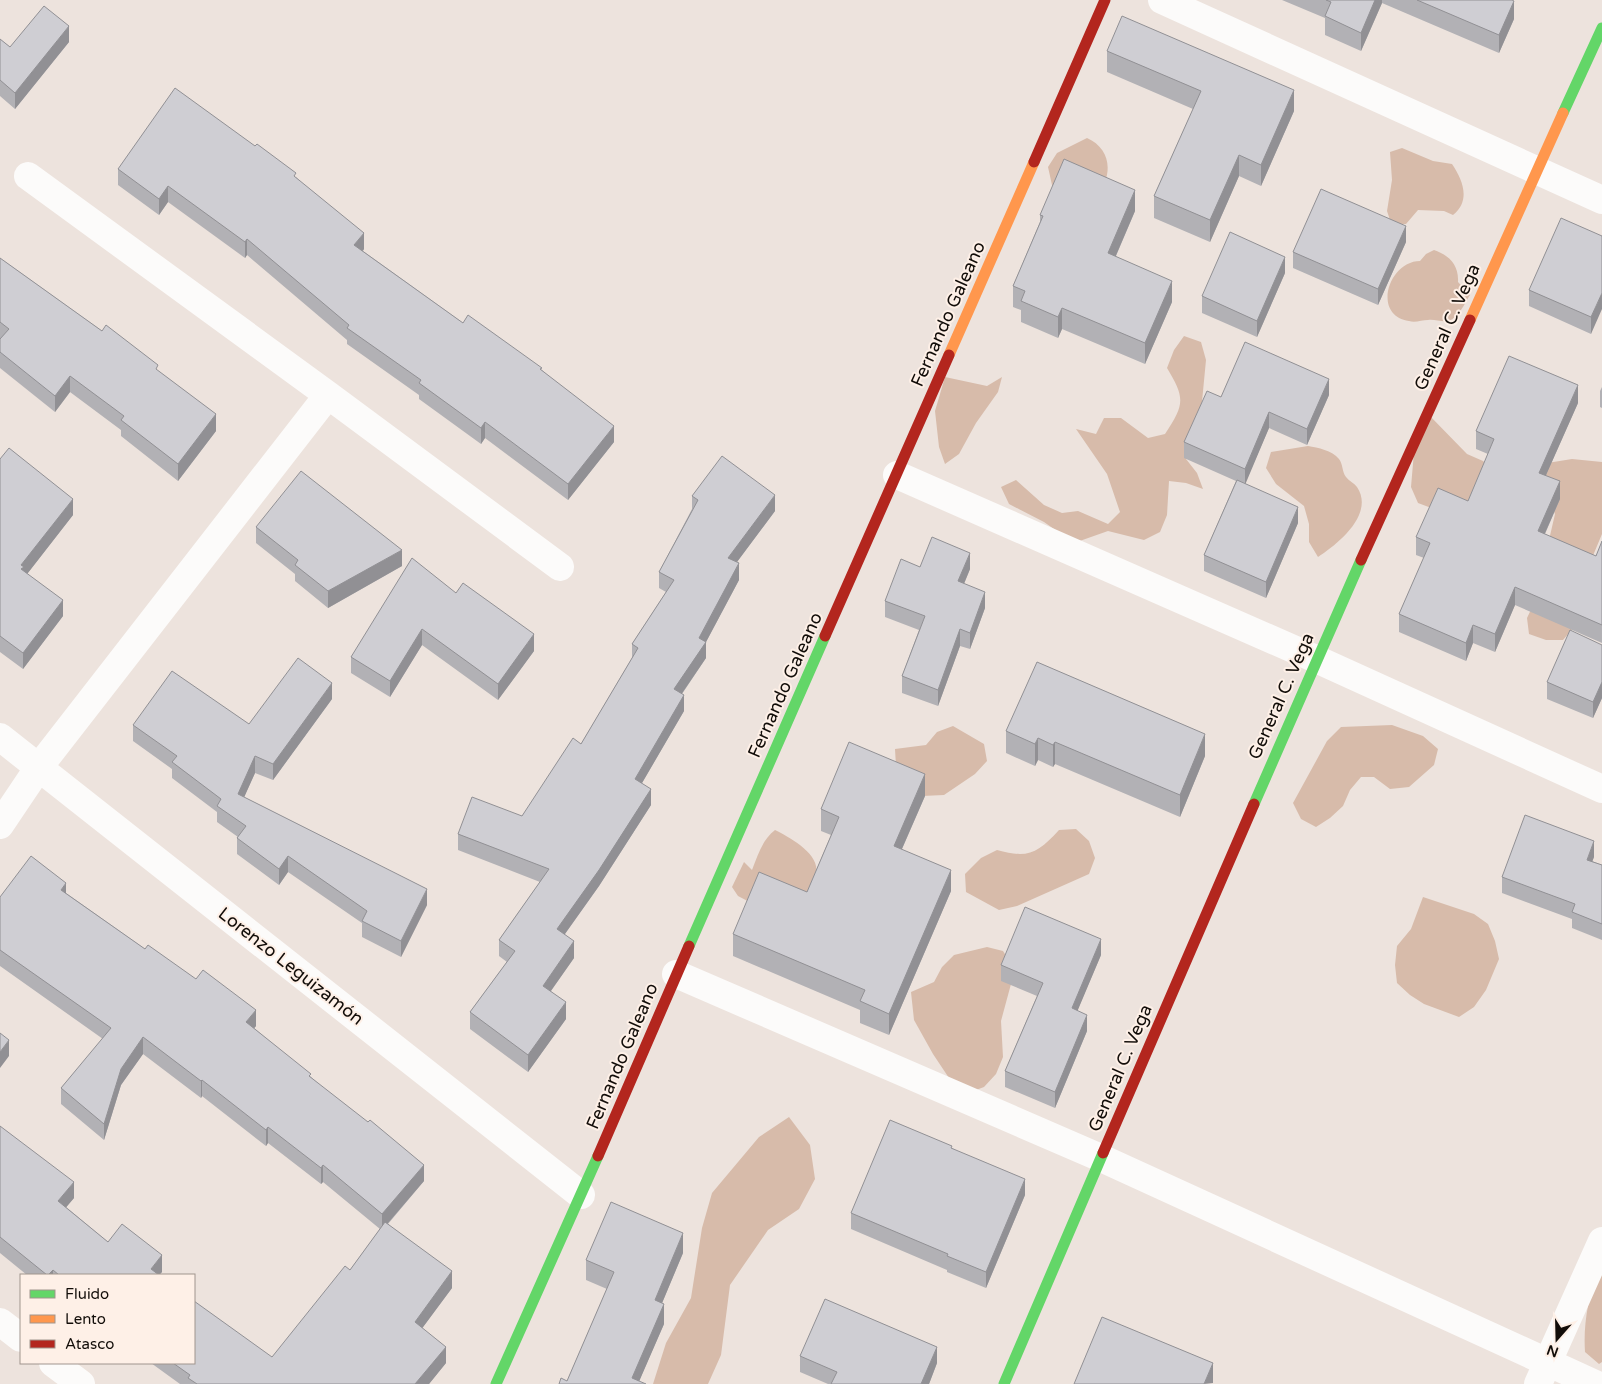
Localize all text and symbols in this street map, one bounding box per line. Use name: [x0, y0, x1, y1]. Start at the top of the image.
street label: Fernando Galeano: [906, 238, 990, 390]
street label: General C. Vega: [1409, 260, 1485, 394]
street label: Fernando Galeano: [743, 609, 827, 761]
street label: General C. Vega: [1243, 629, 1319, 763]
street label: Lorenzo Leguizamón: [214, 902, 368, 1030]
street label: Fernando Galeano: [581, 980, 663, 1132]
street label: General C. Vega: [1083, 1001, 1157, 1135]
legend: [20, 1274, 195, 1364]
text: Fluido: [65, 1285, 109, 1303]
text: Lento: [65, 1310, 106, 1328]
north arrow: [1532, 1314, 1582, 1364]
text: Atasco: [65, 1335, 114, 1353]
text: N: [1545, 1341, 1561, 1361]

